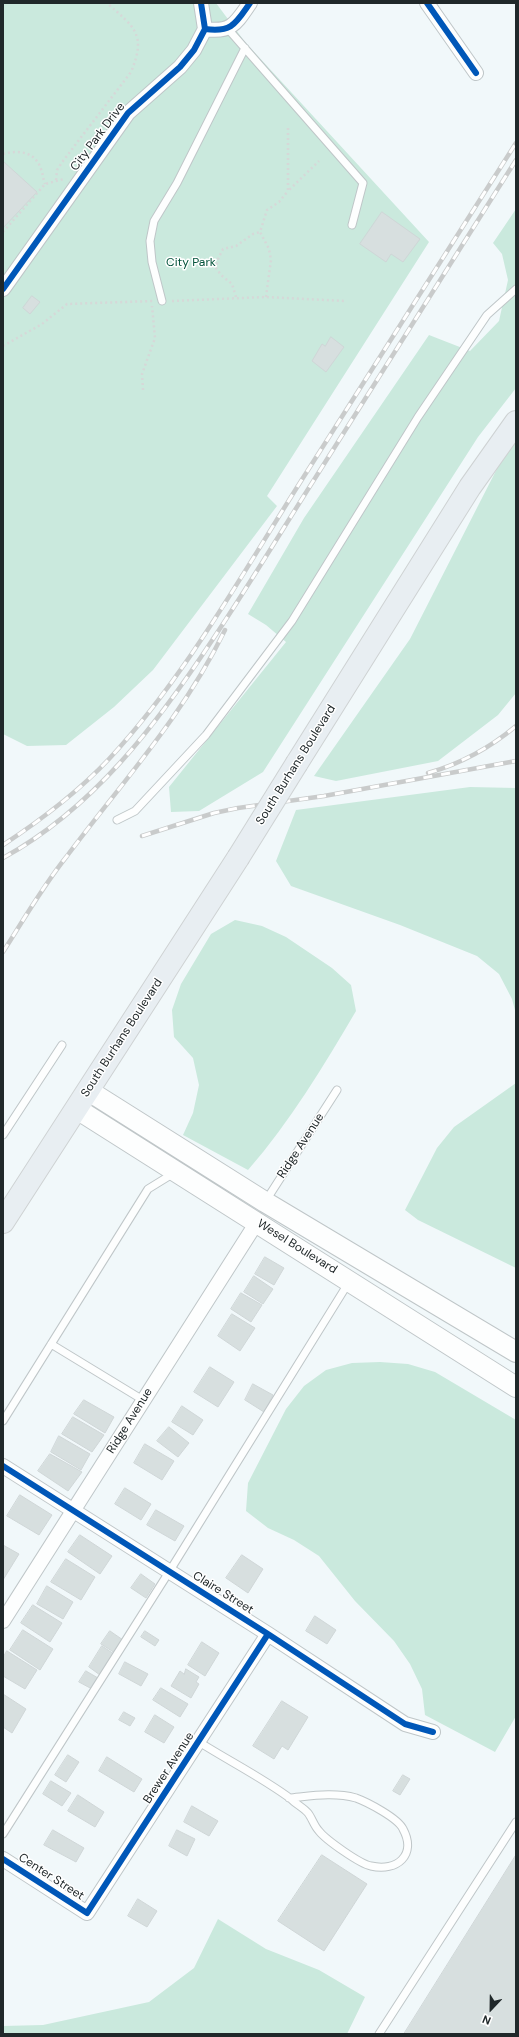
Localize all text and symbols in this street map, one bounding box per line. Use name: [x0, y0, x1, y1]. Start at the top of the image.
street label: City Park Drive: [68, 100, 128, 174]
park label: City Park: [166, 256, 216, 270]
street label: South Burhans Boulevard: [253, 702, 339, 828]
street label: South Burhans Boulevard: [78, 976, 166, 1100]
street label: Ridge Avenue: [275, 1111, 327, 1181]
street label: Wesel Boulevard: [254, 1217, 340, 1277]
street label: Ridge Avenue: [104, 1385, 156, 1457]
street label: Claire Street: [190, 1569, 256, 1617]
street label: Brewer Avenue: [141, 1730, 197, 1806]
street label: Center Street: [16, 1850, 86, 1904]
north arrow: [471, 1989, 511, 2029]
text: N: [480, 2012, 493, 2028]

